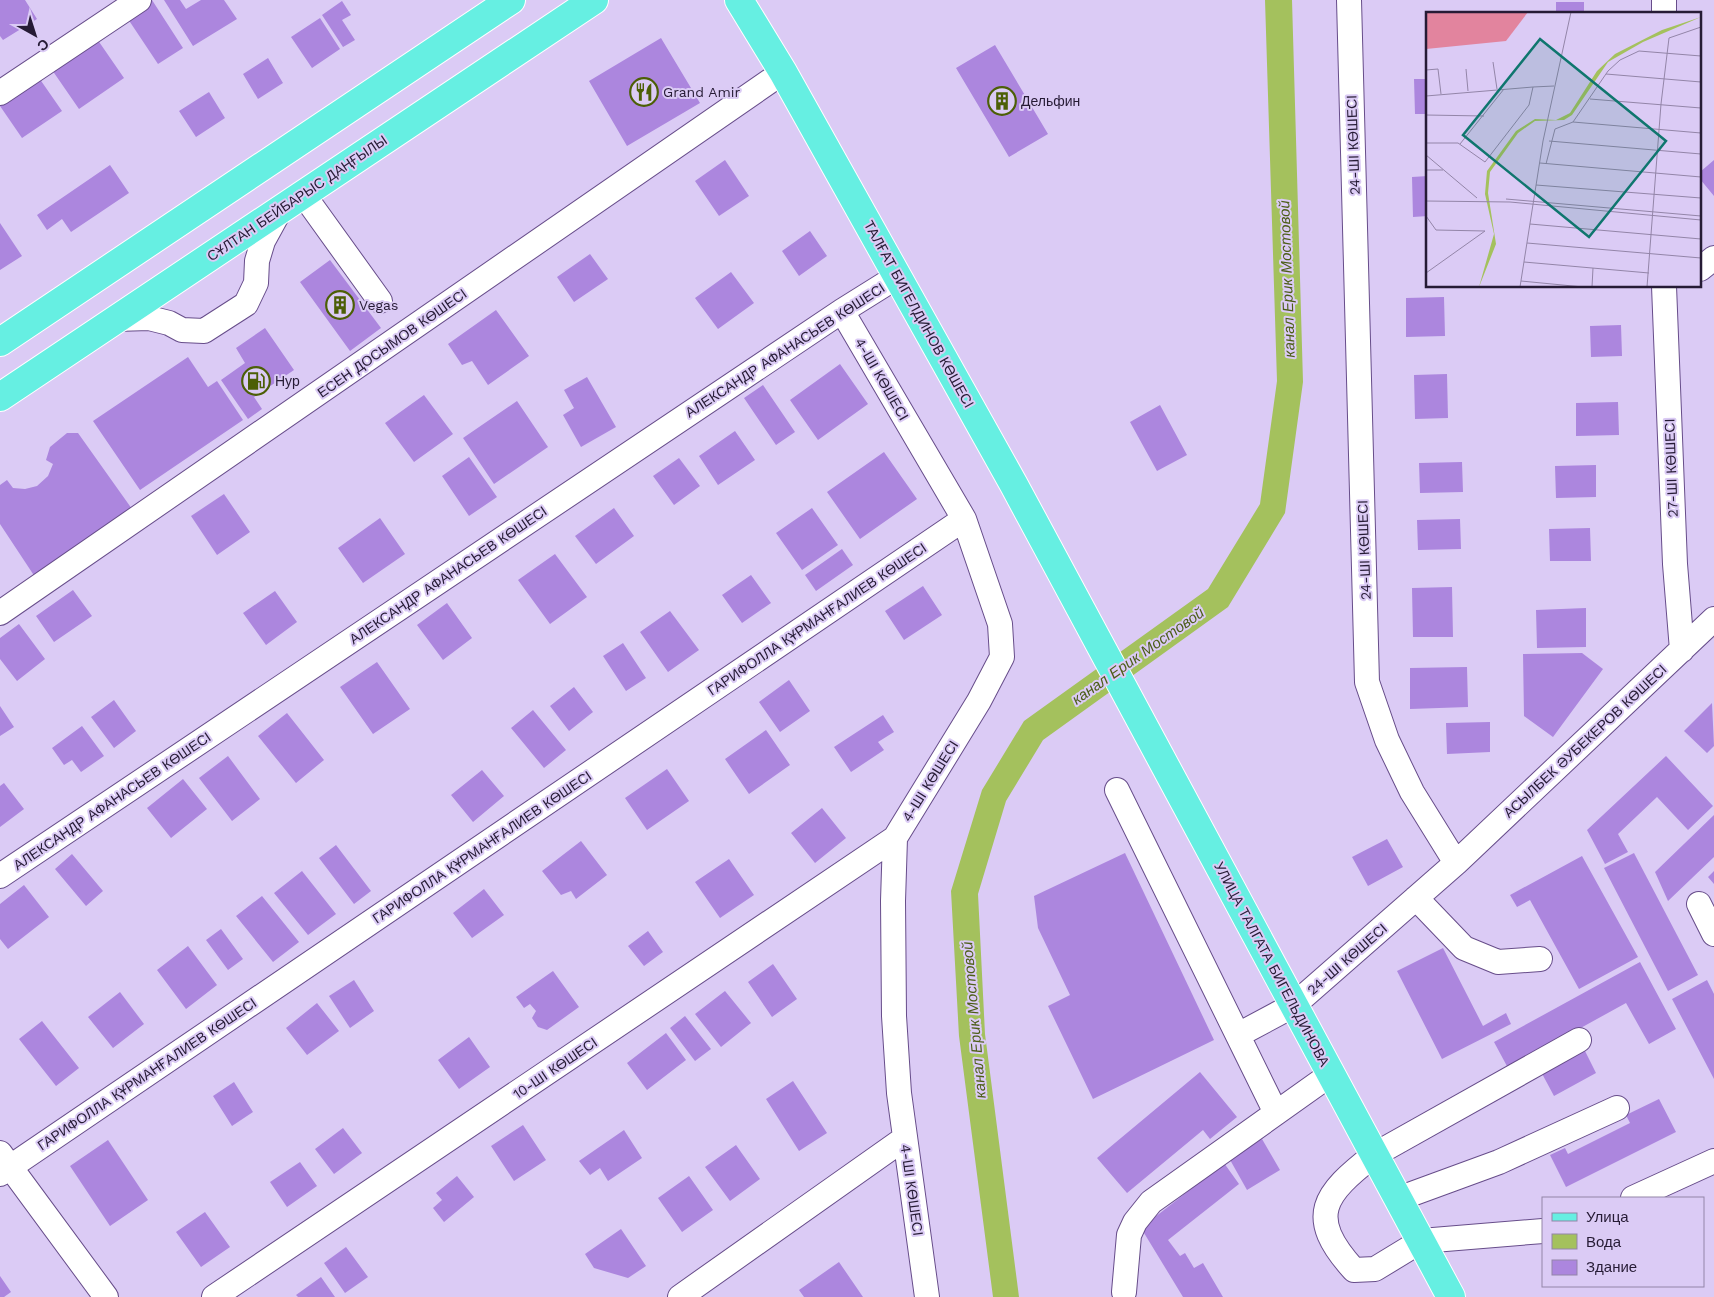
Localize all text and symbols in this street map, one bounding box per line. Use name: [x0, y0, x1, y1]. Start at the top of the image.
north arrow: [10, 10, 60, 60]
inset map: [1426, 12, 1702, 288]
text: С: [34, 36, 52, 55]
restaurant icon: Grand Amir: [629, 77, 659, 107]
place label: Grand Amir: [663, 84, 741, 100]
building icon: Дельфин: [987, 86, 1017, 116]
place label: Дельфин: [1021, 93, 1080, 109]
street label: 24-ШІ КӨШЕСІ: [1343, 95, 1363, 195]
street label: СҰЛТАН БЕЙБАРЫС ДАҢҒЫЛЫ: [204, 131, 390, 264]
water label: канал Ерик Мостовой: [1275, 199, 1299, 358]
street label: ТАЛҒАТ БИГЕЛДИНОВ КӨШЕСІ: [861, 218, 977, 410]
street label: АЛЕКСАНДР АФАНАСЬЕВ КӨШЕСІ: [682, 279, 888, 421]
street label: ЕСЕН ДОСЫМОВ КӨШЕСІ: [314, 285, 470, 401]
building icon: Vegas: [325, 290, 355, 320]
place label: Vegas: [359, 297, 398, 313]
street label: 4-ШІ КӨШЕСІ: [852, 335, 912, 423]
fuel station icon: Нур: [241, 366, 271, 396]
place label: Нур: [275, 373, 300, 389]
street label: 27-ШІ КӨШЕСІ: [1661, 418, 1681, 518]
street label: 24-ШІ КӨШЕСІ: [1354, 500, 1374, 600]
street label: АЛЕКСАНДР АФАНАСЬЕВ КӨШЕСІ: [346, 503, 550, 647]
street label: ГАРИФОЛЛА ҚҰРМАНҒАЛИЕВ КӨШЕСІ: [704, 539, 930, 699]
water label: канал Ерик Мостовой: [1068, 603, 1208, 709]
street label: АСЫЛБЕК ӘУБЕКЕРОВ КӨШЕСІ: [1500, 661, 1670, 821]
street label: АЛЕКСАНДР АФАНАСЬЕВ КӨШЕСІ: [10, 729, 214, 873]
street label: 4-ШІ КӨШЕСІ: [899, 738, 961, 824]
street label: ГАРИФОЛЛА ҚҰРМАНҒАЛИЕВ КӨШЕСІ: [369, 767, 595, 927]
street label: УЛИЦА ТАЛГАТА БИГЕЛЬДИНОВА: [1211, 859, 1333, 1069]
street label: 24-ШІ КӨШЕСІ: [1304, 920, 1390, 998]
water label: канал Ерик Мостовой: [958, 940, 990, 1099]
street label: ГАРИФОЛЛА ҚҰРМАНҒАЛИЕВ КӨШЕСІ: [34, 994, 260, 1154]
street label: 10-ШІ КӨШЕСІ: [510, 1034, 600, 1102]
street label: 4-ШІ КӨШЕСІ: [898, 1143, 926, 1237]
legend: [1542, 1197, 1704, 1287]
text: Улица: [1586, 1208, 1629, 1226]
text: Вода: [1586, 1233, 1622, 1251]
text: Здание: [1586, 1258, 1637, 1276]

